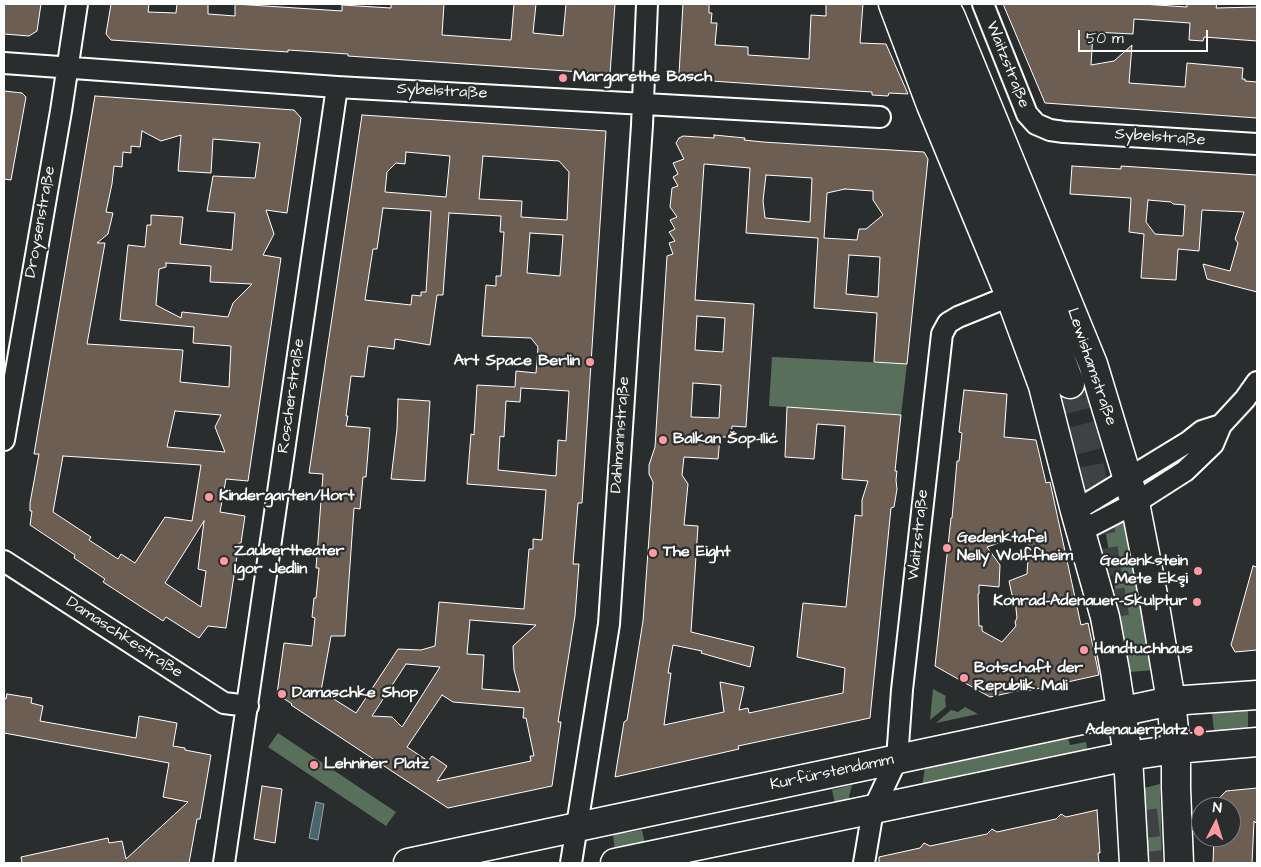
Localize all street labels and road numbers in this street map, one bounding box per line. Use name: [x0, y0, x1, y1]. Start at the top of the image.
street label: Waitzstraße: [981, 19, 1033, 111]
street label: Sybelstraße: [396, 80, 488, 104]
street label: Sybelstraße: [1114, 125, 1206, 151]
street label: Droysenstraße: [22, 165, 60, 279]
street label: Lewishamstraße: [1062, 306, 1120, 428]
street label: Roscherstraße: [274, 337, 310, 455]
street label: Dahlmannstraße: [607, 376, 635, 494]
street label: Waitzstraße: [905, 488, 933, 582]
street label: Damaschkestraße: [62, 593, 186, 683]
street label: Kurfürstendamm: [769, 751, 895, 795]

